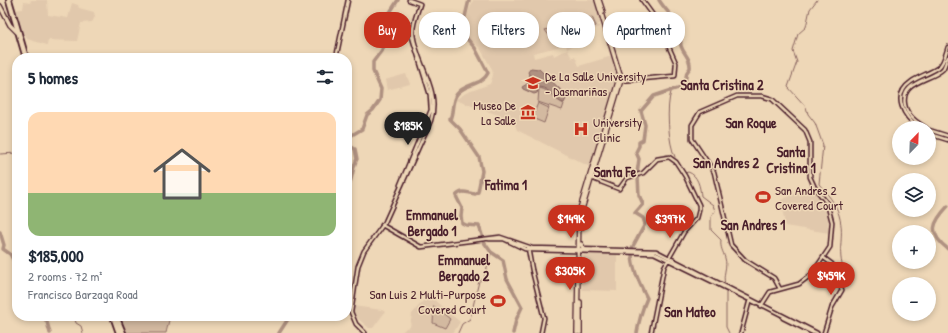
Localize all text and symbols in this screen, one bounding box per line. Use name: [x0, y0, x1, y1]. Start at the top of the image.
chip: Buy: [364, 12, 411, 48]
chip: Rent: [419, 12, 470, 48]
chip: Filters: [478, 12, 539, 48]
chip: New: [547, 12, 595, 48]
chip: Apartment: [603, 12, 685, 48]
text: 5 homes: [28, 66, 78, 89]
icon: filters: [314, 66, 336, 88]
place label: De La Salle University - Dasmariñas: [545, 67, 647, 100]
school or university icon: De La Salle University - Dasmariñas: [524, 74, 542, 92]
district label: Santa Cristina 2: [681, 75, 764, 94]
place label: Museo De La Salle: [473, 96, 516, 129]
museum icon: Museo De La Salle: [519, 103, 537, 121]
pin: $185K: [380, 112, 436, 146]
place label: University Clinic: [593, 113, 643, 146]
district label: San Roque: [725, 113, 777, 134]
text: $185K: [393, 116, 423, 134]
hospital icon: University Clinic: [572, 120, 590, 138]
north arrow: [892, 121, 936, 165]
map controls: [892, 121, 936, 321]
icon: home: [146, 138, 218, 210]
district label: Santa Cristina 1: [766, 142, 816, 177]
district label: San Andres 2: [693, 153, 760, 172]
district label: Santa Fe: [594, 162, 637, 181]
button: layers: [892, 173, 936, 217]
district label: Fatima 1: [484, 175, 527, 194]
place label: San Andres 2 Covered Court: [775, 181, 844, 214]
sports icon: San Andres 2 Covered Court: [754, 188, 772, 206]
district label: Emmanuel Bergado 1: [406, 205, 458, 242]
pin: $149K: [543, 205, 599, 239]
pin: $397K: [642, 205, 698, 239]
text: $149K: [557, 209, 585, 227]
text: $397K: [655, 209, 685, 227]
district label: San Andres 1: [721, 215, 785, 234]
button: +: [892, 225, 936, 269]
text: $185,000: [28, 244, 84, 267]
district label: Emmanuel Bergado 2: [438, 250, 490, 287]
pin: $305K: [542, 257, 598, 291]
text: $305K: [555, 261, 585, 279]
pin: $459K: [803, 262, 859, 296]
text: $459K: [817, 266, 845, 284]
text: 2 rooms · 72 m²: [28, 267, 102, 285]
button: −: [892, 277, 936, 321]
text: Francisco Barzaga Road: [28, 285, 138, 303]
place label: San Luis 2 Multi-Purpose Covered Court: [370, 285, 487, 318]
sports icon: San Luis 2 Multi-Purpose Covered Court: [489, 292, 507, 310]
district label: San Mateo: [664, 302, 716, 321]

